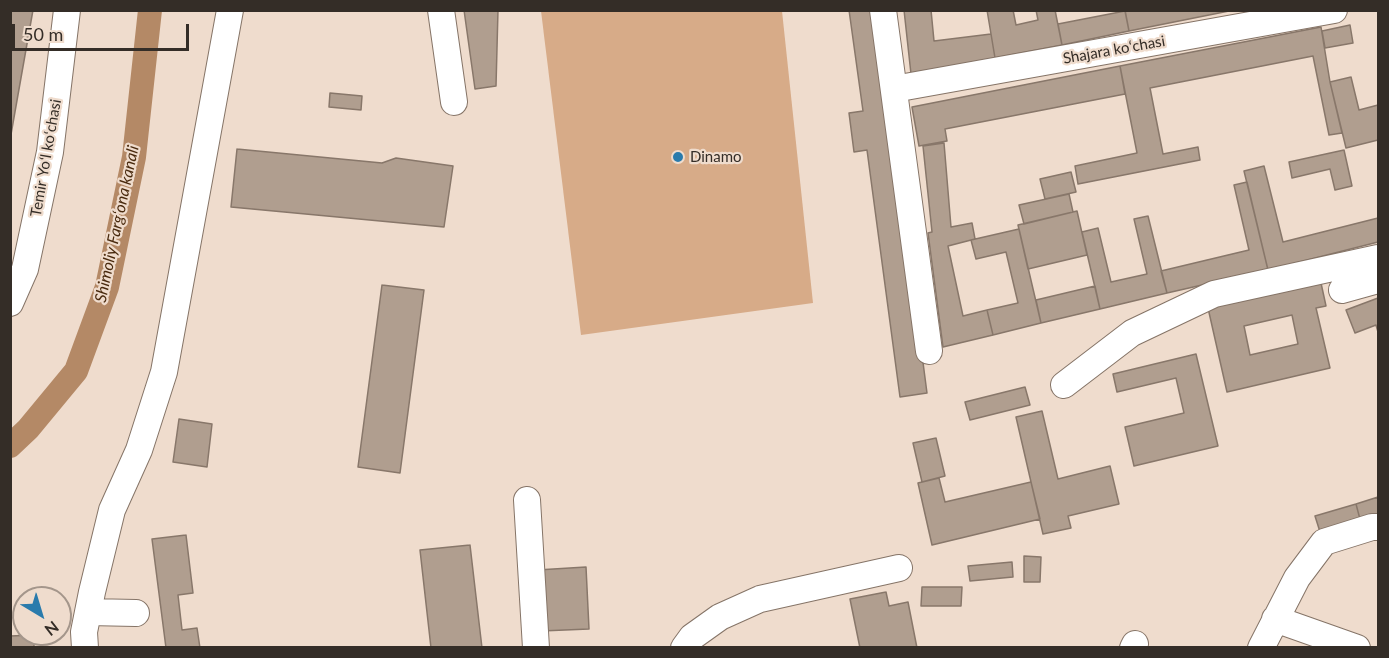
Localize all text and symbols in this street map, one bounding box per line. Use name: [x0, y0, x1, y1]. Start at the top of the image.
scale bar: [15, 12, 192, 50]
text: 50 m: [23, 23, 63, 45]
street label: Shajara koʻchasi: [1061, 32, 1167, 68]
street label: Temir Yoʻl koʻchasi: [27, 98, 65, 218]
water label: Shimoliy Fargʻona kanali: [91, 144, 143, 304]
place label: Dinamo: [690, 148, 742, 166]
marker: Dinamo: [671, 150, 685, 164]
north arrow: [12, 586, 72, 646]
text: N: [41, 618, 63, 640]

